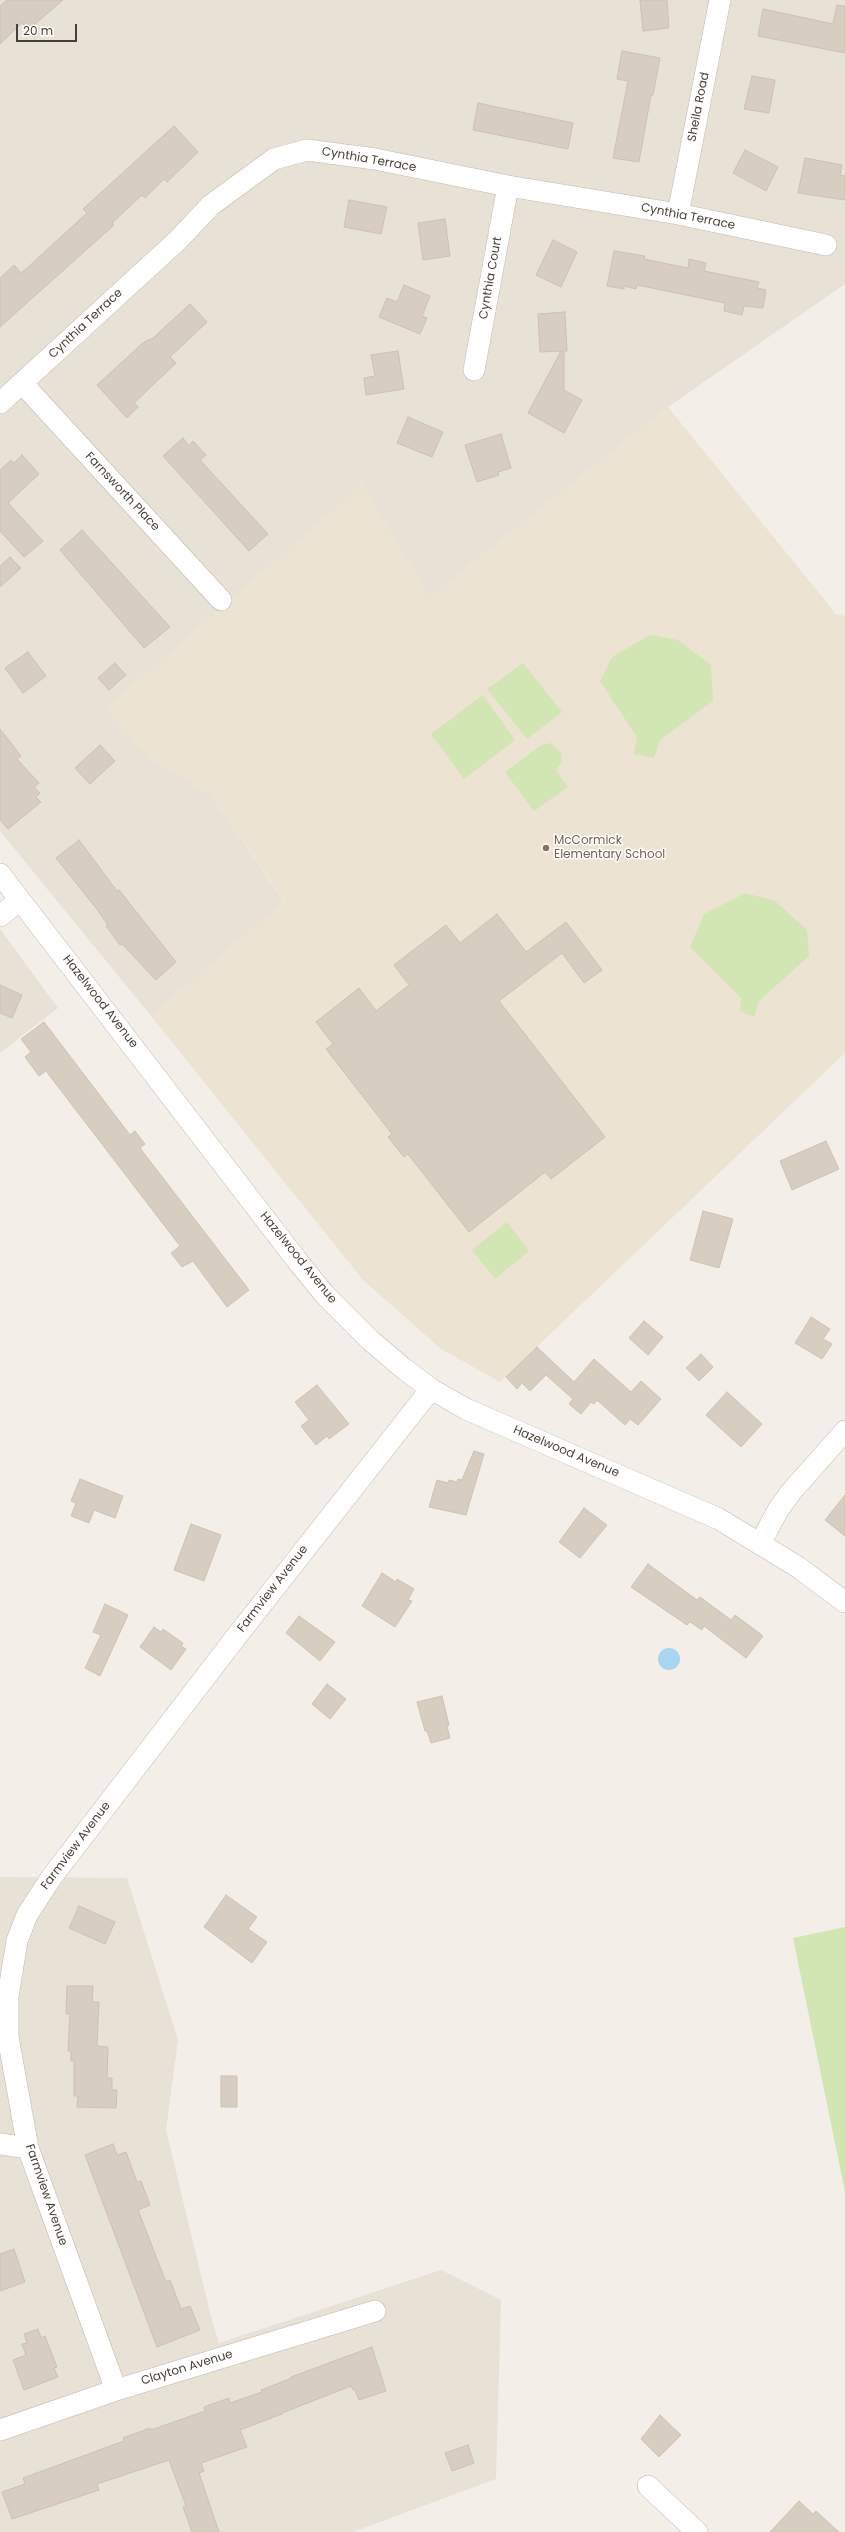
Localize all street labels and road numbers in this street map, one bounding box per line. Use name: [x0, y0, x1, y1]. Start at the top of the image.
street label: Sheila Road: [685, 71, 713, 143]
street label: Cynthia Terrace: [321, 145, 417, 175]
street label: Cynthia Terrace: [640, 201, 736, 233]
street label: Cynthia Court: [477, 236, 505, 320]
street label: Cynthia Terrace: [46, 286, 126, 362]
street label: Farnsworth Place: [82, 450, 162, 534]
street label: Hazelwood Avenue: [59, 953, 141, 1051]
street label: Hazelwood Avenue: [257, 1209, 339, 1307]
street label: Hazelwood Avenue: [511, 1423, 621, 1481]
street label: Farmview Avenue: [235, 1543, 311, 1635]
street label: Farmview Avenue: [38, 1799, 114, 1893]
street label: Farmview Avenue: [22, 2142, 70, 2248]
street label: Clayton Avenue: [139, 2347, 235, 2389]

